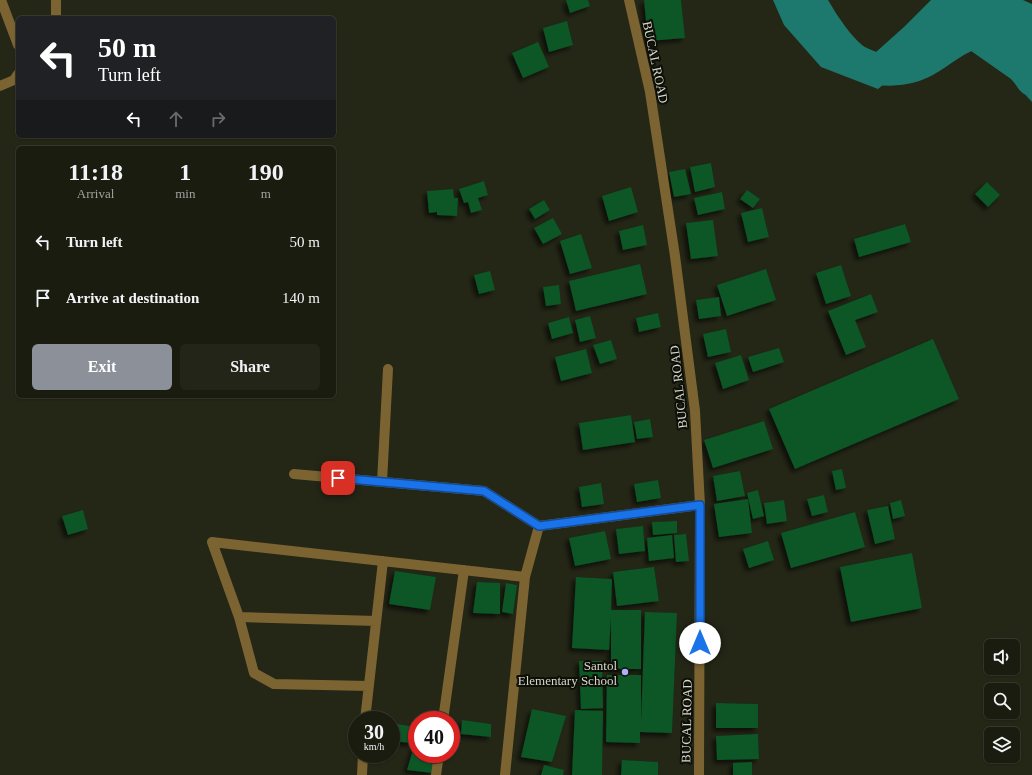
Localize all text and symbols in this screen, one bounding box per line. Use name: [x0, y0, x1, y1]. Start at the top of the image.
street label: BUCAL ROAD: [639, 20, 672, 105]
icon: left: [32, 32, 84, 84]
text: 50 m: [98, 32, 156, 63]
text: Turn left: [98, 65, 161, 85]
icon: left: [123, 108, 145, 130]
icon: ahead: [165, 108, 187, 130]
icon: right: [207, 108, 229, 130]
text: 11:18: [68, 159, 123, 185]
text: 1: [179, 159, 191, 185]
text: 190: [248, 159, 284, 185]
text: Arrival: [77, 186, 114, 201]
text: min: [175, 186, 195, 201]
text: m: [261, 186, 271, 201]
icon: left: [32, 231, 54, 253]
text: Turn left: [66, 234, 123, 250]
text: 50 m: [290, 234, 320, 250]
icon: arrive: [32, 287, 54, 309]
text: Arrive at destination: [66, 290, 199, 306]
text: 140 m: [282, 290, 320, 306]
button: Exit: [32, 344, 172, 390]
button: Share: [180, 344, 320, 390]
street label: BUCAL ROAD: [667, 345, 690, 429]
pin: [321, 461, 355, 495]
icon: arrive: [327, 467, 349, 489]
position arrow: [679, 622, 721, 664]
map controls: [984, 639, 1020, 763]
button: sound: [984, 639, 1020, 675]
place label: Santol Elementary School: [518, 658, 617, 688]
marker: Santol Elementary School: [620, 667, 630, 677]
street label: BUCAL ROAD: [678, 679, 695, 763]
button: search: [984, 683, 1020, 719]
speed limit sign: 40: [408, 711, 460, 763]
text: 30: [364, 721, 384, 743]
button: layers: [984, 727, 1020, 763]
text: km/h: [364, 741, 384, 752]

